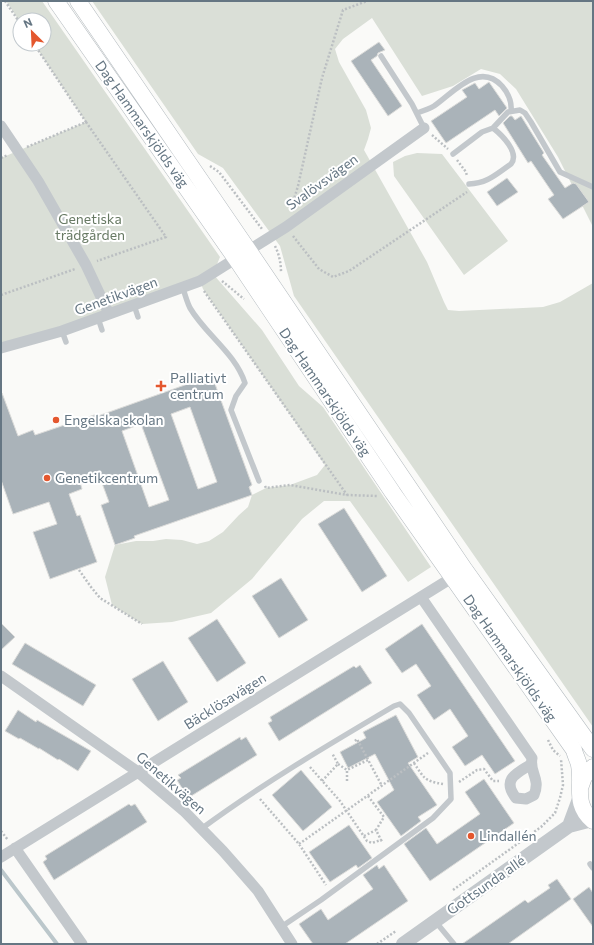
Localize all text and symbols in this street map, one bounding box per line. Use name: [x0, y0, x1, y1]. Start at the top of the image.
north arrow: [12, 12, 52, 52]
text: N: [21, 15, 34, 30]
street label: Dag Hammarskjölds väg: [92, 57, 193, 191]
street label: Svalövsvägen: [283, 150, 361, 213]
park label: Genetiska trädgården: [55, 210, 125, 243]
street label: Genetikvägen: [72, 273, 160, 318]
street label: Dag Hammarskjölds väg: [276, 324, 375, 460]
place label: Palliativt centrum: [170, 369, 227, 402]
marker: Palliativt centrum: [155, 380, 167, 392]
place label: Engelska skolan: [64, 411, 164, 428]
marker: Engelska skolan: [51, 415, 61, 425]
place label: Genetikcentrum: [55, 469, 158, 486]
marker: Genetikcentrum: [42, 473, 52, 483]
street label: Dag Hammarskjölds väg: [460, 591, 561, 725]
street label: Bäcklösavägen: [181, 669, 269, 733]
street label: Genetikvägen: [133, 748, 210, 818]
place label: Lindallén: [479, 827, 537, 844]
marker: Lindallén: [466, 831, 476, 841]
street label: Gottsunda allé: [443, 851, 528, 918]

